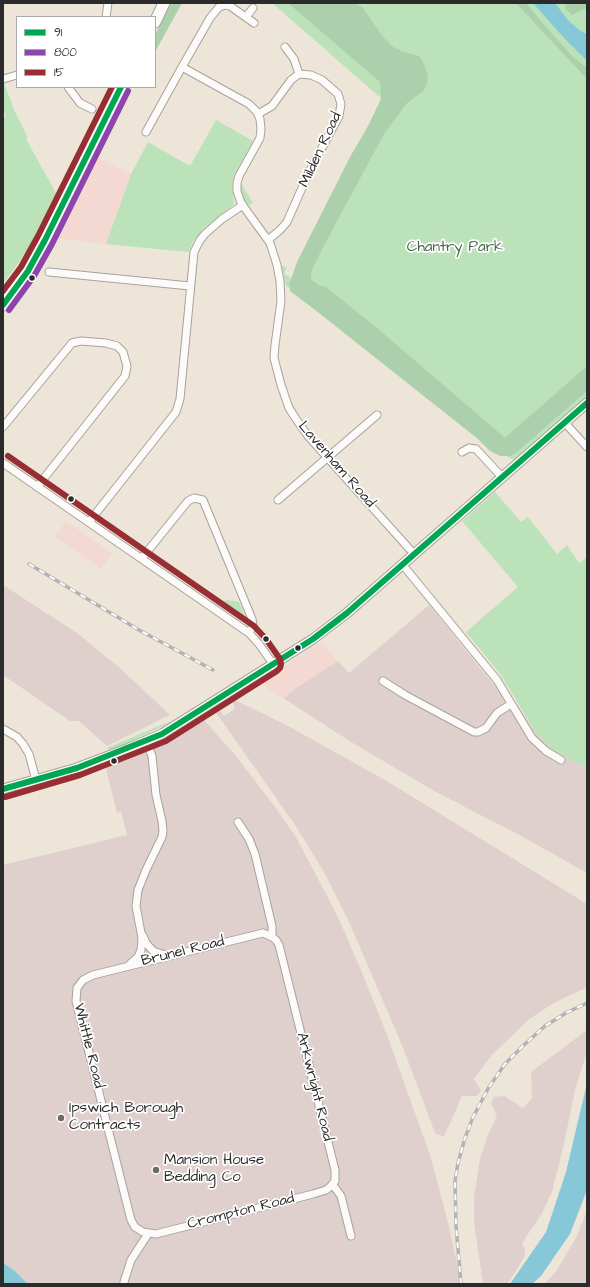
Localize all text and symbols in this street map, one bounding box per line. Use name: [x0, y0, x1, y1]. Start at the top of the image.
legend: [16, 16, 156, 88]
text: 91: [54, 24, 62, 41]
text: 800: [54, 44, 77, 61]
text: 15: [54, 64, 64, 81]
street label: Milden Road: [296, 110, 346, 190]
park label: Chantry Park: [407, 239, 503, 257]
unlabelled marker: [27, 273, 37, 283]
street label: Lavenham Road: [294, 418, 378, 512]
unlabelled marker: [66, 494, 76, 504]
unlabelled marker: [261, 634, 271, 644]
unlabelled marker: [293, 643, 303, 653]
unlabelled marker: [109, 756, 119, 766]
street label: Brunel Road: [140, 933, 226, 971]
street label: Whittle Road: [69, 1002, 107, 1090]
street label: Arkwright Road: [292, 1031, 336, 1143]
place label: Ipswich Borough Contracts: [69, 1100, 183, 1135]
marker: Ipswich Borough Contracts: [56, 1113, 66, 1123]
place label: Mansion House Bedding Co: [164, 1152, 264, 1187]
marker: Mansion House Bedding Co: [151, 1165, 161, 1175]
street label: Crompton Road: [186, 1190, 296, 1234]

